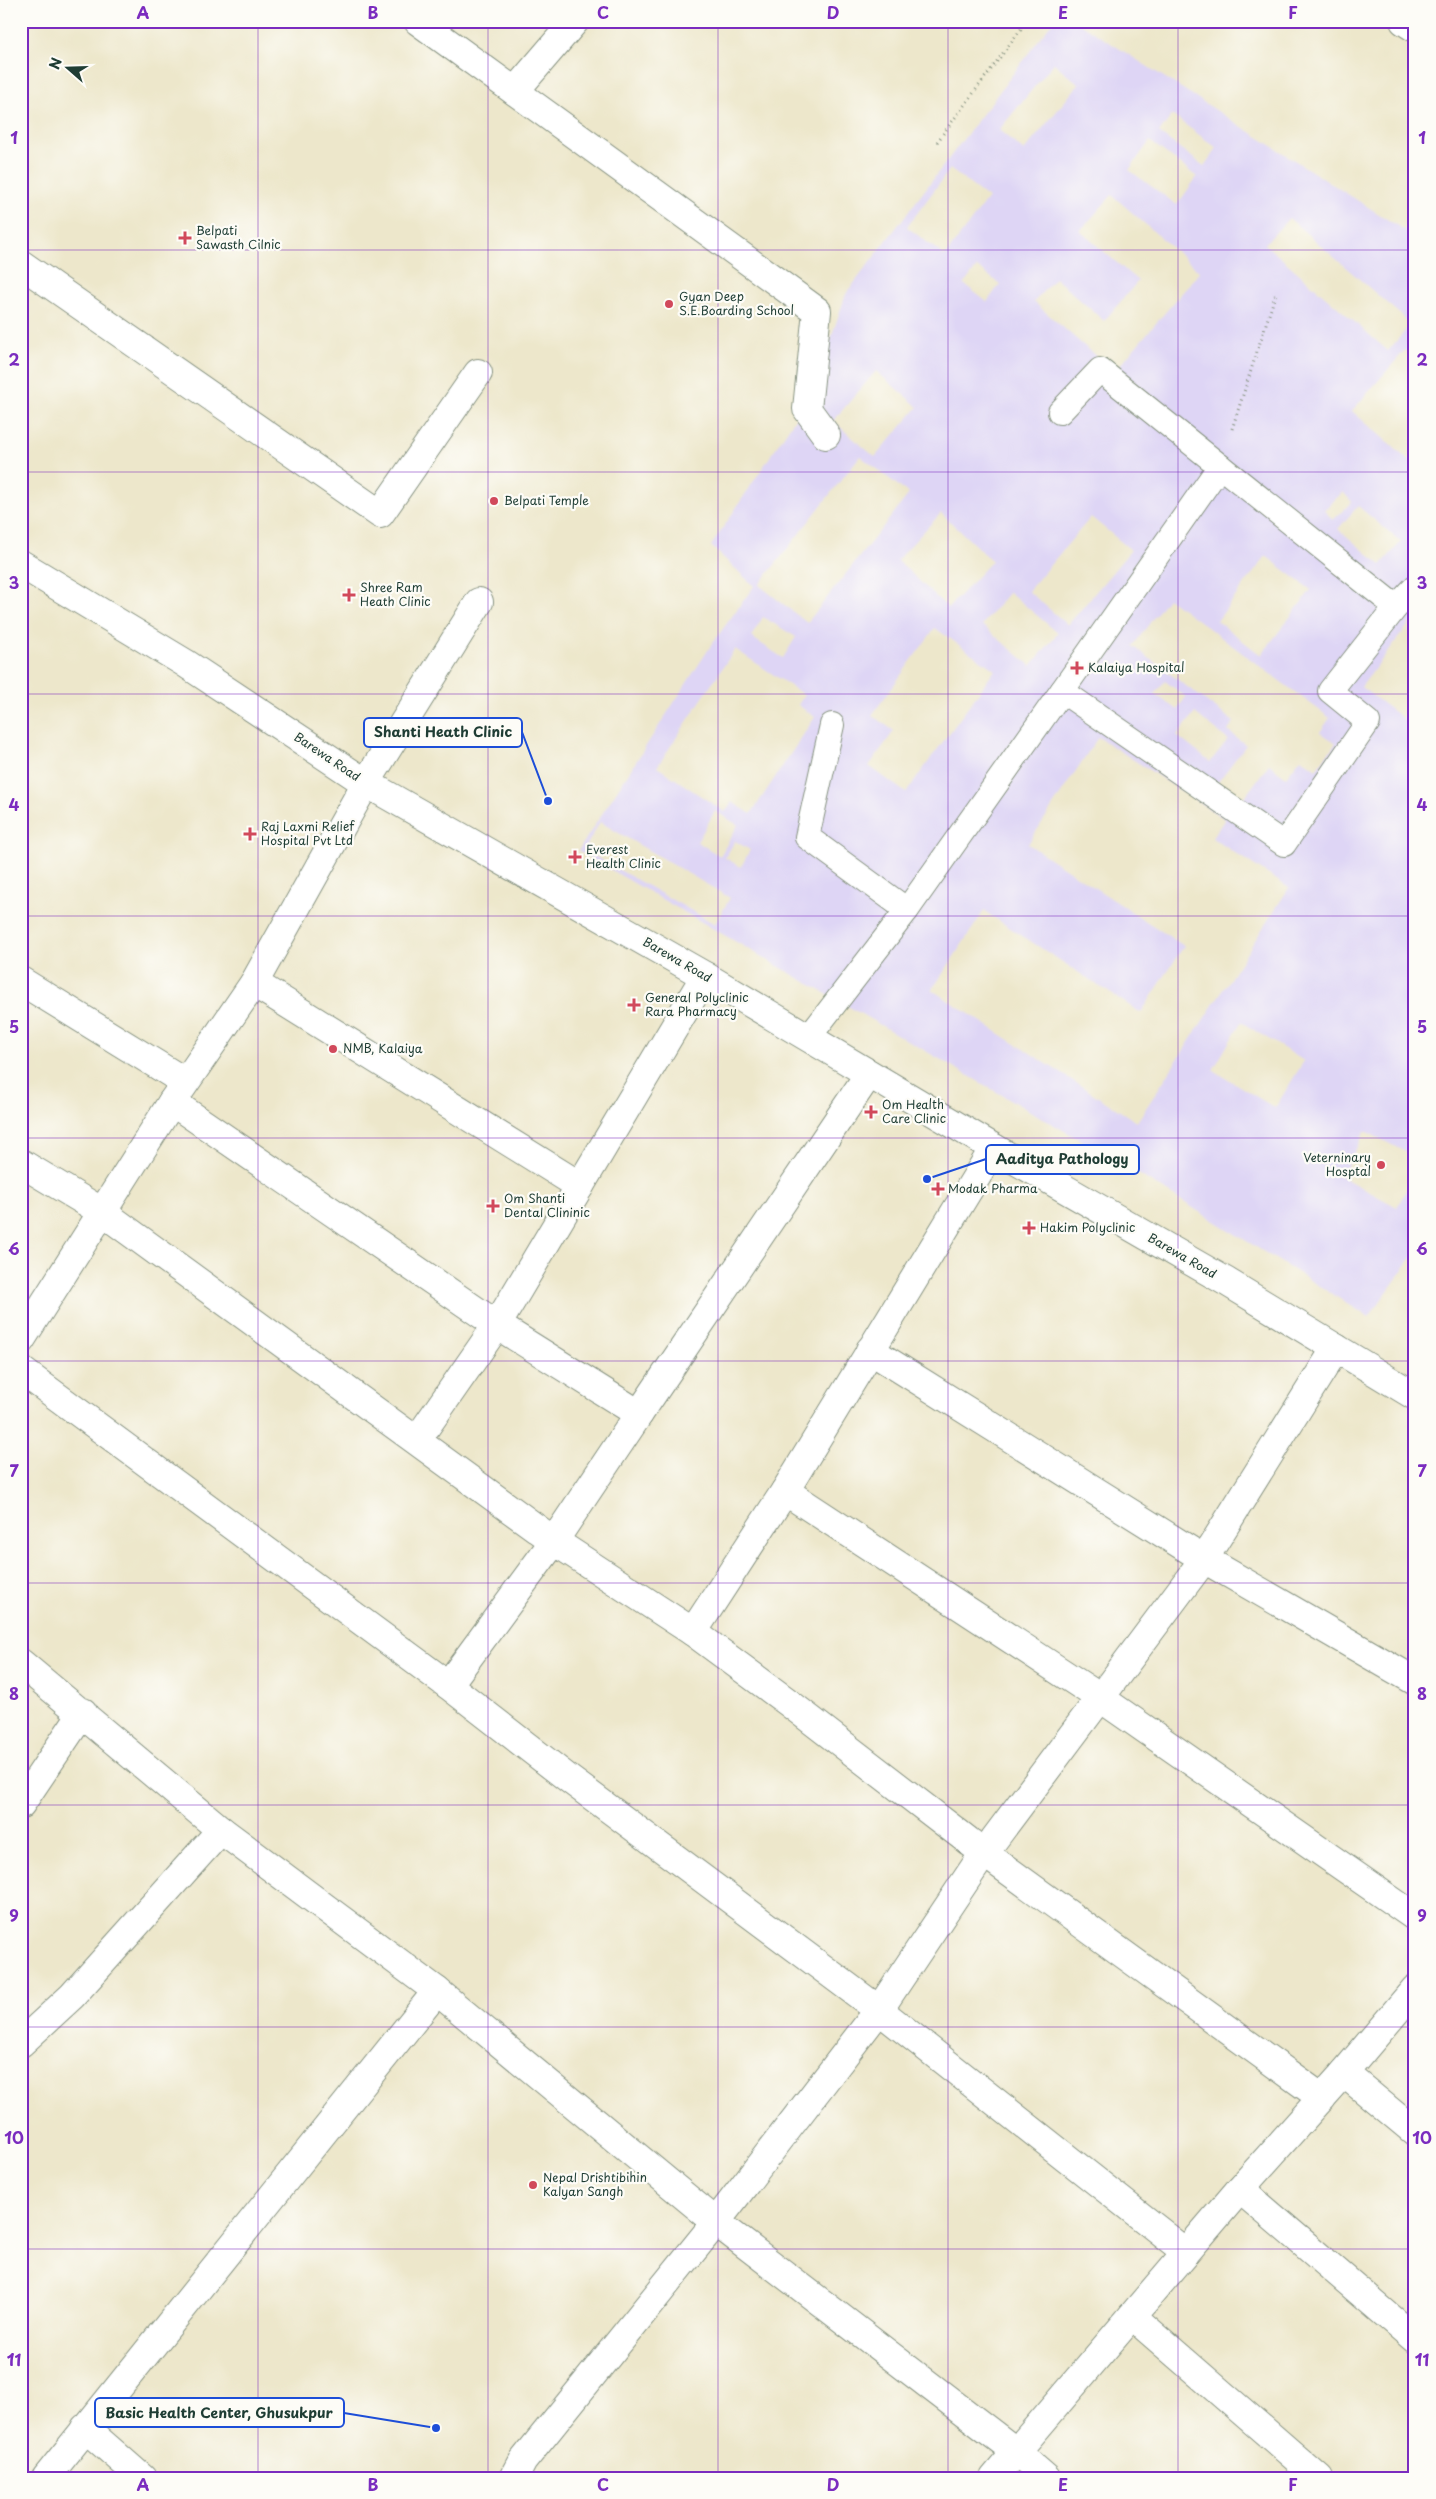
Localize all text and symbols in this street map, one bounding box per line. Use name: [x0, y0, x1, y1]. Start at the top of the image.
text: A: [137, 0, 150, 24]
text: B: [368, 0, 379, 24]
text: C: [597, 0, 609, 24]
text: D: [827, 0, 839, 24]
text: E: [1058, 0, 1068, 24]
text: F: [1288, 0, 1298, 24]
north arrow: [42, 42, 92, 92]
text: N: [44, 55, 67, 72]
text: 1: [10, 125, 18, 149]
text: 1: [1418, 125, 1426, 149]
place label: Belpati Sawasth Cilnic: [196, 221, 281, 253]
marker: Belpati Sawasth Cilnic: [178, 231, 192, 245]
place label: Gyan Deep S.E.Boarding School: [679, 287, 794, 319]
marker: Gyan Deep S.E.Boarding School: [663, 298, 675, 310]
text: 2: [8, 347, 20, 371]
text: 2: [1416, 347, 1428, 371]
place label: Belpati Temple: [504, 491, 589, 509]
marker: Belpati Temple: [488, 495, 500, 507]
text: 3: [9, 570, 19, 594]
text: 3: [1417, 570, 1427, 594]
place label: Shree Ram Heath Clinic: [360, 578, 431, 610]
marker: Shree Ram Heath Clinic: [342, 588, 356, 602]
place label: Kalaiya Hospital: [1088, 658, 1185, 676]
marker: Kalaiya Hospital: [1070, 661, 1084, 675]
callout: Shanti Heath Clinic: [364, 718, 522, 747]
text: Shanti Heath Clinic: [374, 721, 512, 742]
street label: Barewa Road: [291, 727, 364, 785]
text: 4: [9, 792, 20, 816]
text: 4: [1417, 792, 1428, 816]
place label: Raj Laxmi Relief Hospital Pvt Ltd: [261, 817, 355, 849]
marker: Raj Laxmi Relief Hospital Pvt Ltd: [243, 827, 257, 841]
place label: Everest Health Clinic: [586, 840, 661, 872]
marker: Everest Health Clinic: [568, 850, 582, 864]
street label: Barewa Road: [640, 932, 715, 986]
place label: General Polyclinic Rara Pharmacy: [645, 988, 749, 1020]
marker: General Polyclinic Rara Pharmacy: [627, 998, 641, 1012]
text: 5: [9, 1014, 19, 1038]
text: 5: [1417, 1014, 1427, 1038]
place label: NMB, Kalaiya: [343, 1039, 423, 1057]
marker: NMB, Kalaiya: [327, 1043, 339, 1055]
place label: Om Health Care Clinic: [882, 1095, 946, 1127]
marker: Om Health Care Clinic: [864, 1105, 878, 1119]
callout: Aaditya Pathology: [986, 1145, 1139, 1174]
text: Aaditya Pathology: [996, 1148, 1128, 1169]
place label: Veterninary Hosptal: [1303, 1148, 1371, 1180]
marker: Veterninary Hosptal: [1375, 1159, 1387, 1171]
place label: Modak Pharma: [948, 1179, 1038, 1197]
marker: Modak Pharma: [932, 1183, 944, 1195]
place label: Om Shanti Dental Clininic: [504, 1189, 590, 1221]
marker: Om Shanti Dental Clininic: [486, 1199, 500, 1213]
place label: Hakim Polyclinic: [1040, 1218, 1135, 1236]
marker: Hakim Polyclinic: [1022, 1221, 1036, 1235]
street label: Barewa Road: [1145, 1228, 1220, 1282]
text: 6: [8, 1236, 20, 1260]
text: 6: [1416, 1236, 1428, 1260]
text: 7: [9, 1458, 19, 1482]
text: 7: [1417, 1458, 1427, 1482]
text: 8: [9, 1681, 19, 1705]
text: 8: [1417, 1681, 1427, 1705]
text: 9: [9, 1903, 19, 1927]
text: 9: [1417, 1903, 1427, 1927]
text: 10: [4, 2125, 24, 2149]
text: 10: [1412, 2125, 1432, 2149]
place label: Nepal Drishtibihin Kalyan Sangh: [543, 2168, 647, 2200]
marker: Nepal Drishtibihin Kalyan Sangh: [527, 2179, 539, 2191]
text: 11: [7, 2347, 21, 2371]
text: 11: [1415, 2347, 1429, 2371]
callout: Basic Health Center, Ghusukpur: [95, 2398, 344, 2427]
text: Basic Health Center, Ghusukpur: [105, 2402, 334, 2423]
text: A: [137, 2472, 150, 2496]
text: B: [368, 2472, 379, 2496]
text: C: [597, 2472, 609, 2496]
text: D: [827, 2472, 839, 2496]
text: E: [1058, 2472, 1068, 2496]
text: F: [1288, 2472, 1298, 2496]

